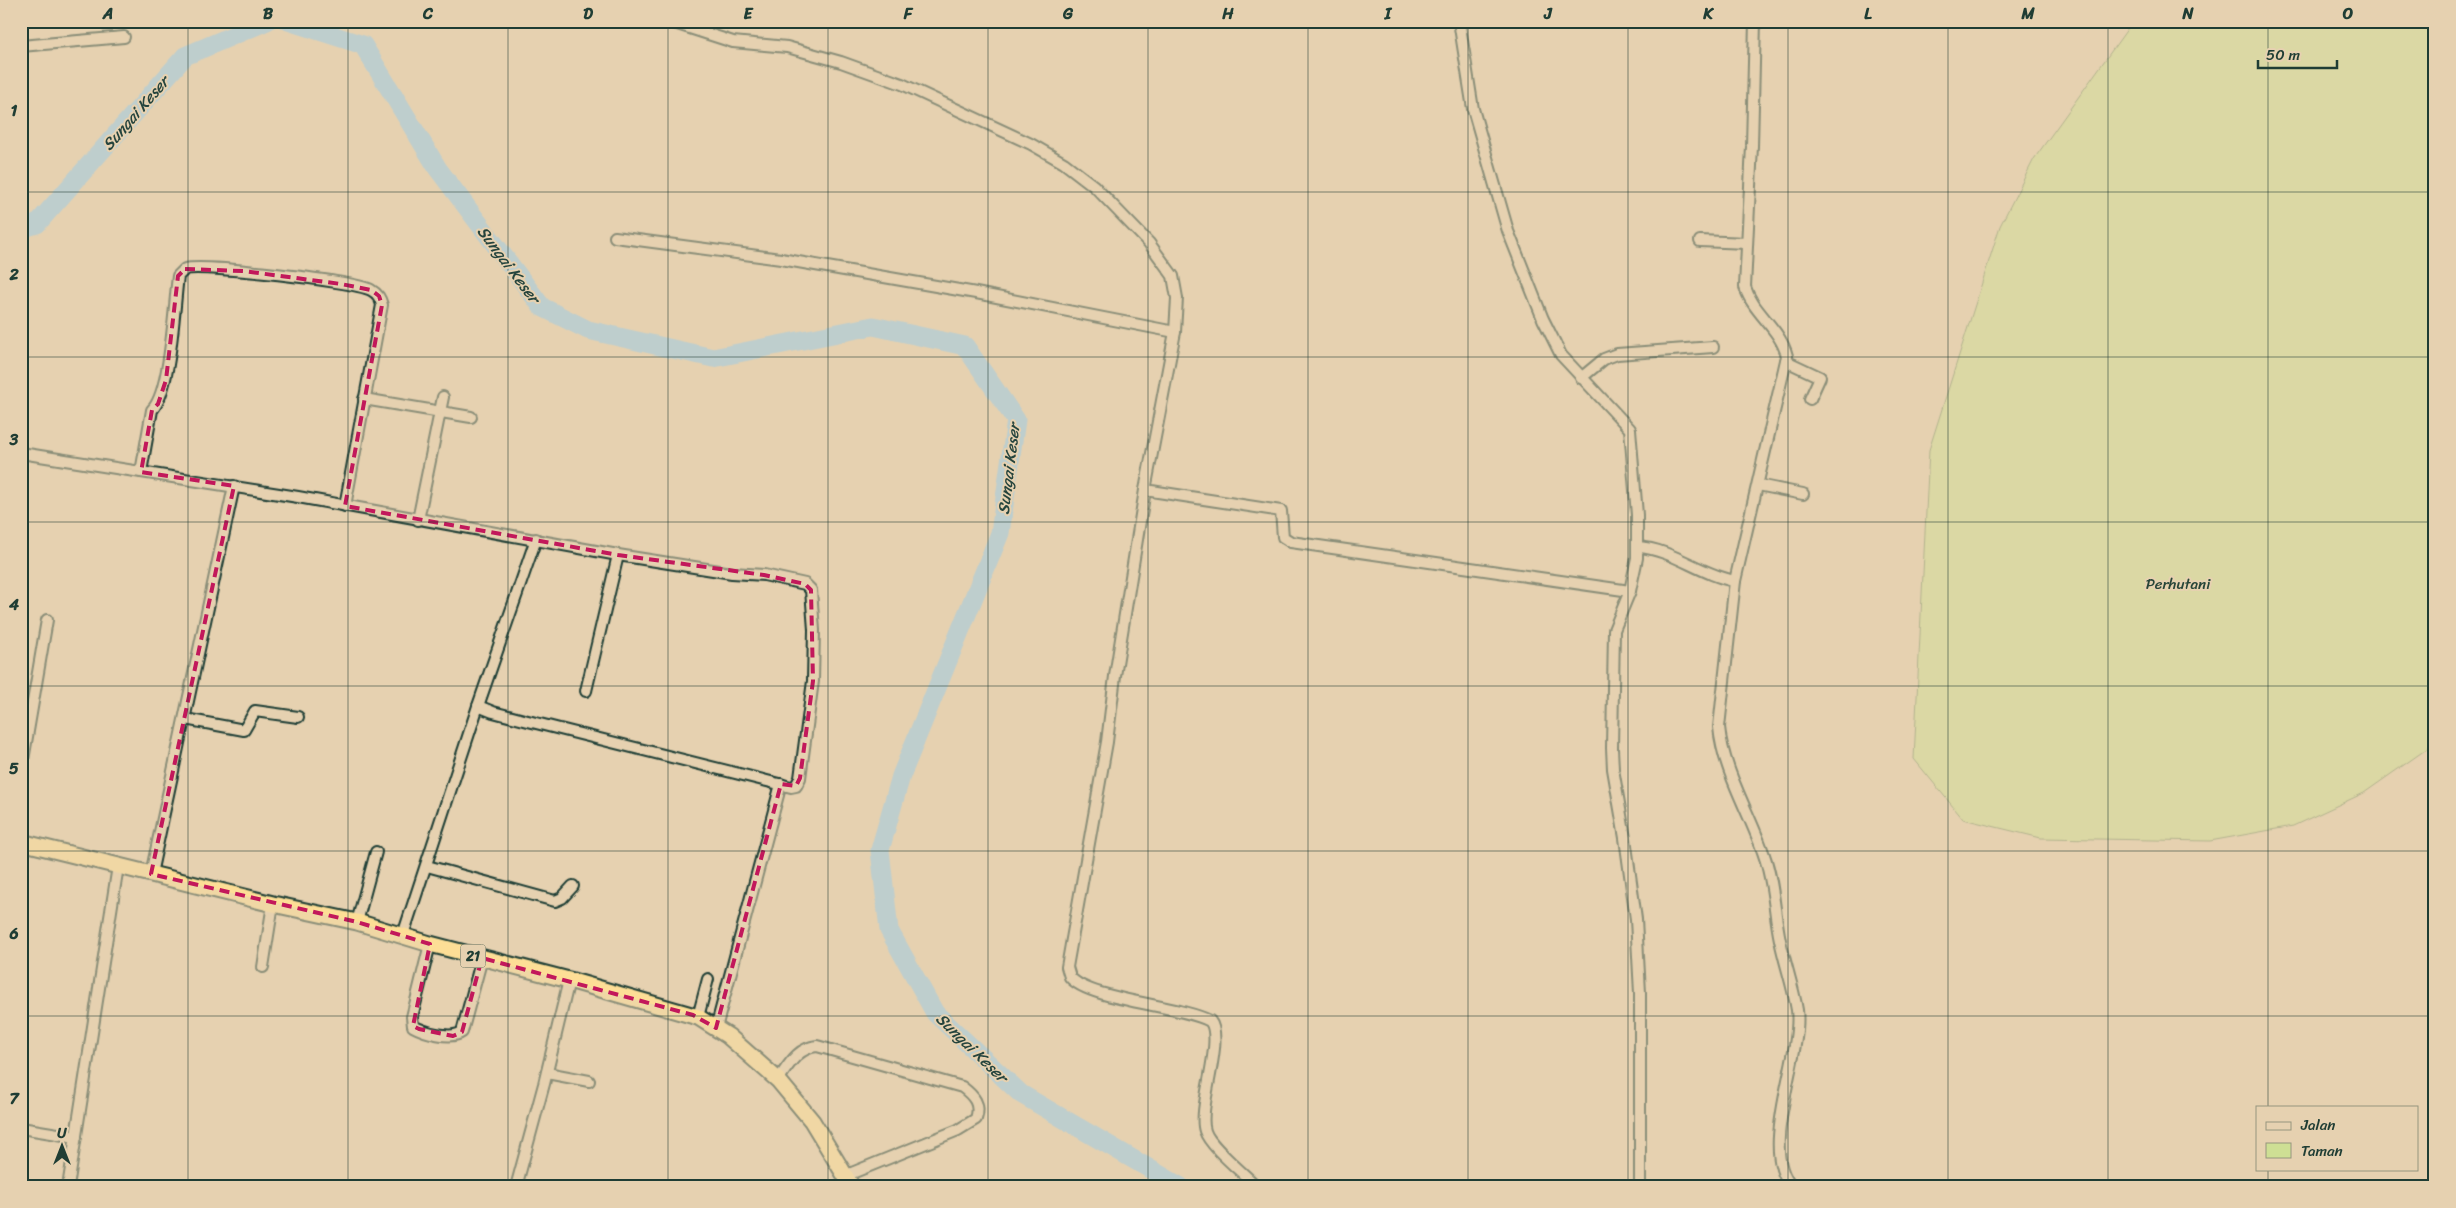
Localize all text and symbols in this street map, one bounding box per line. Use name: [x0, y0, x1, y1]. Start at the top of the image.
text: A: [102, 0, 113, 28]
text: B: [263, 0, 274, 28]
text: C: [422, 0, 434, 28]
text: D: [583, 0, 593, 28]
text: E: [744, 0, 754, 28]
text: F: [903, 0, 914, 28]
text: G: [1062, 0, 1074, 28]
text: H: [1221, 0, 1234, 28]
text: I: [1384, 0, 1393, 28]
text: J: [1543, 0, 1553, 28]
text: K: [1702, 0, 1714, 28]
text: L: [1864, 0, 1872, 28]
text: M: [2020, 0, 2035, 28]
text: N: [2181, 0, 2194, 28]
text: O: [2342, 0, 2354, 28]
scale bar: [2258, 38, 2337, 70]
text: 50 m: [2266, 42, 2301, 68]
water label: Sungai Keser: [95, 67, 179, 157]
text: 1: [11, 96, 18, 125]
water label: Sungai Keser: [470, 219, 550, 312]
text: 2: [8, 260, 19, 289]
water label: Sungai Keser: [989, 419, 1029, 516]
text: 3: [9, 425, 19, 454]
park label: Perhutani: [2146, 571, 2211, 597]
text: 4: [8, 590, 19, 619]
text: 5: [9, 754, 19, 783]
text: 6: [8, 919, 19, 948]
road number: 21: [460, 944, 486, 968]
water label: Sungai Keser: [929, 1005, 1017, 1092]
text: 7: [9, 1084, 20, 1113]
legend: [2256, 1106, 2418, 1170]
text: Jalan: [2300, 1112, 2335, 1138]
north arrow: [38, 1120, 88, 1170]
text: U: [57, 1121, 67, 1146]
text: Taman: [2301, 1138, 2343, 1164]

